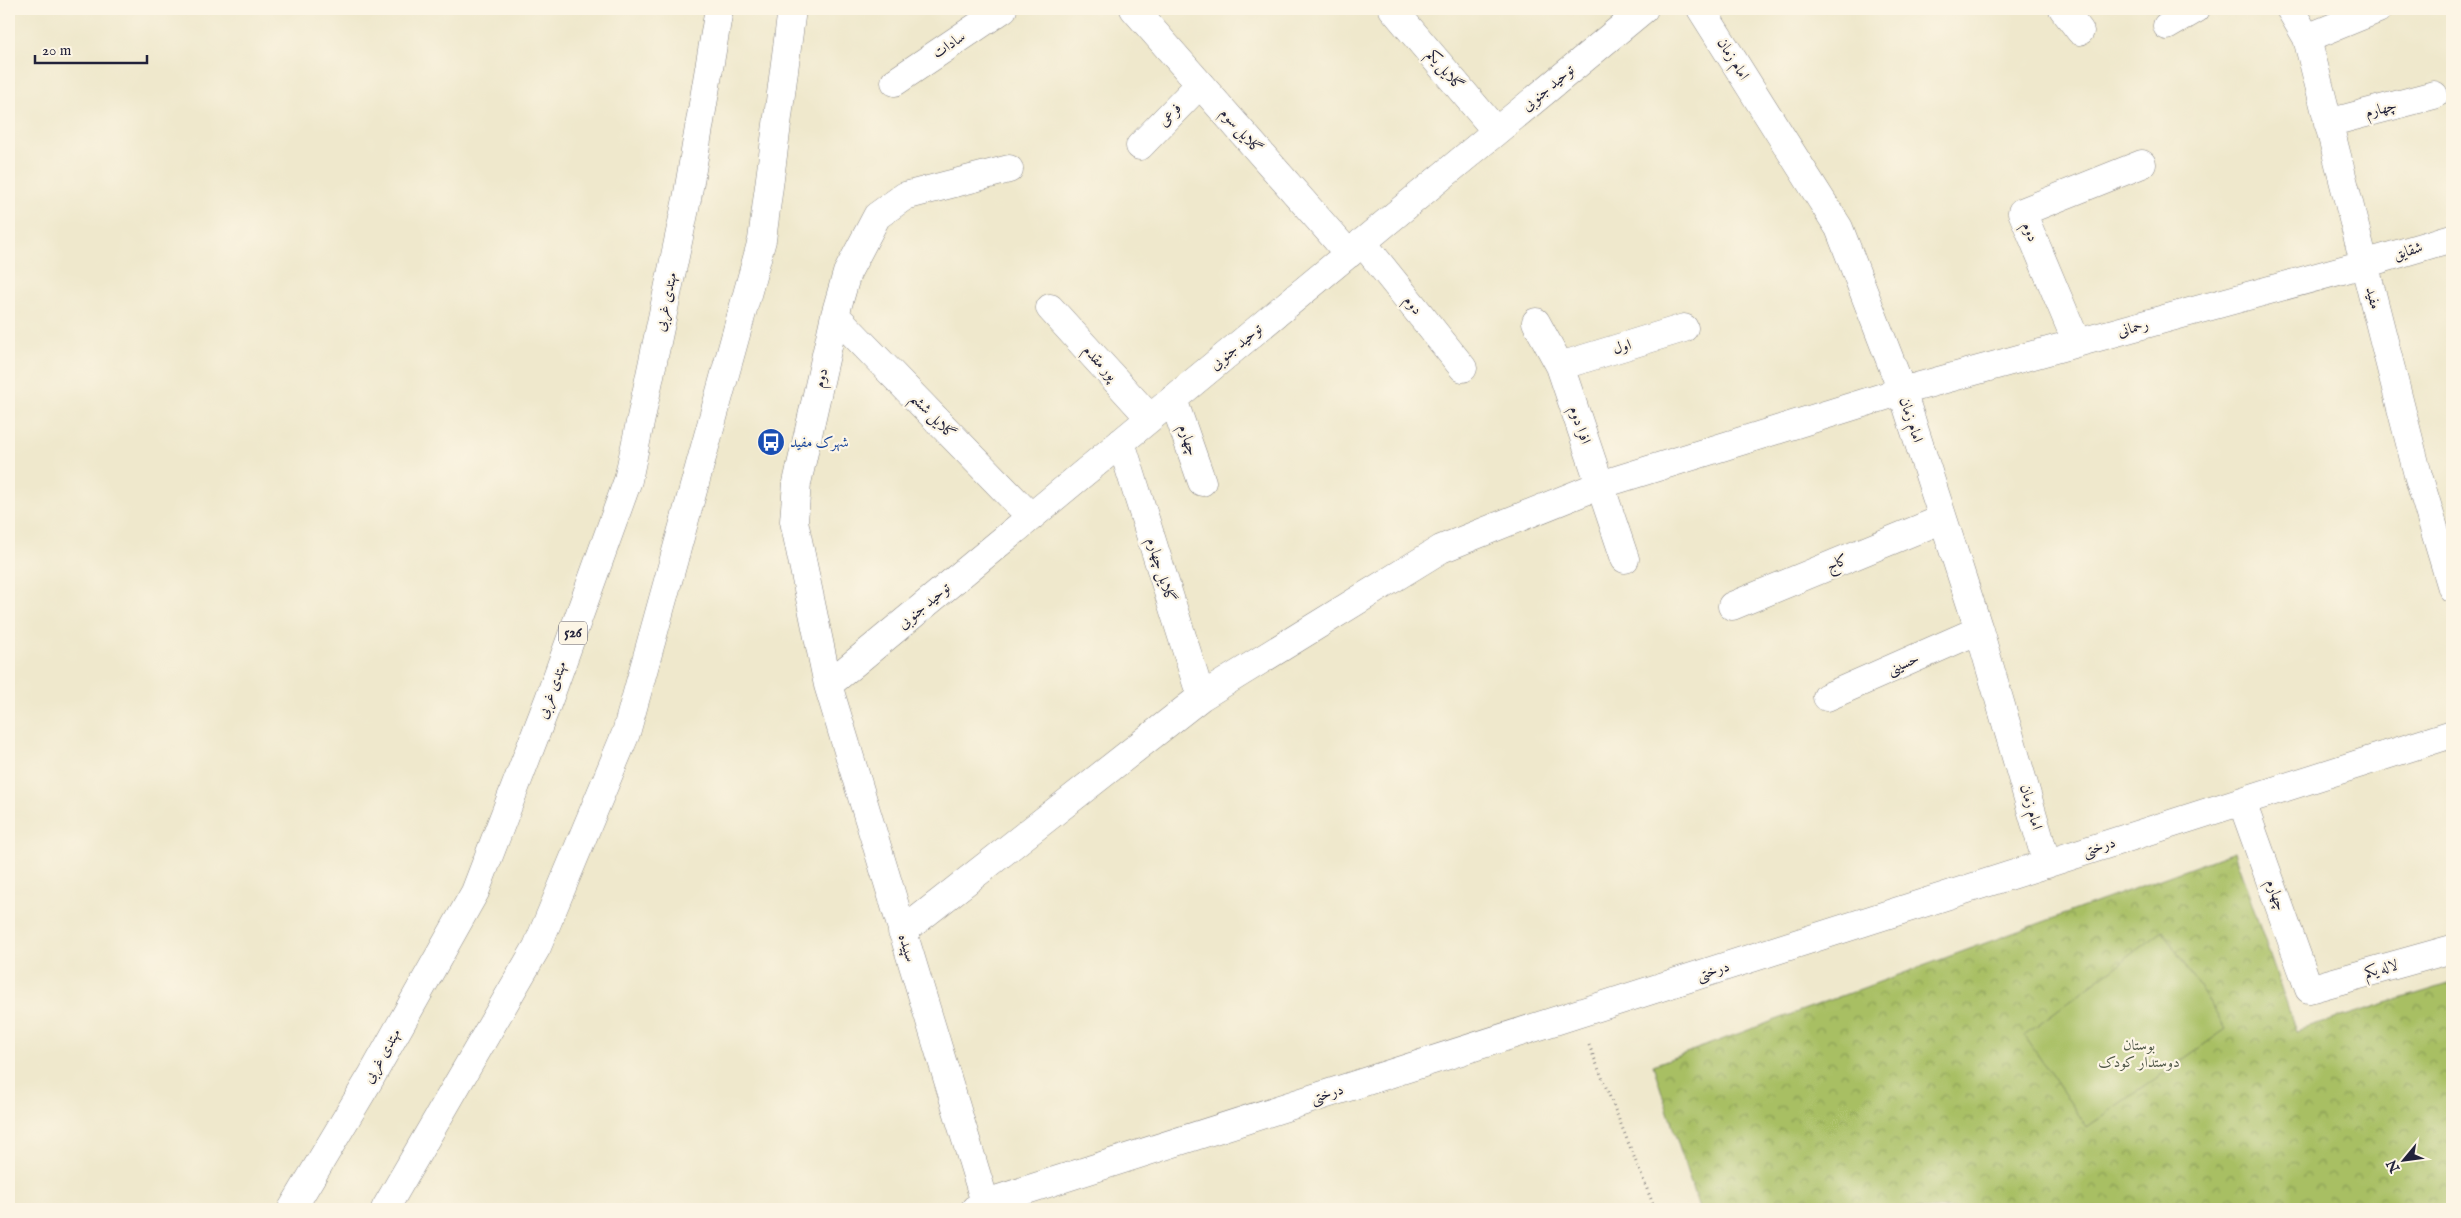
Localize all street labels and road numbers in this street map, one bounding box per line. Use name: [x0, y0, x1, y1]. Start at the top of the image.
street label: سادات: [929, 27, 969, 63]
street label: امام زمان: [1710, 34, 1753, 85]
street label: گلایل یکم: [1419, 46, 1468, 97]
street label: توحید جنوبی: [1518, 60, 1579, 116]
street label: چهارم: [2363, 96, 2400, 125]
street label: فرعی: [1154, 99, 1186, 131]
street label: گلایل سوم: [1214, 104, 1266, 160]
street label: دوم: [2015, 219, 2043, 246]
street label: شقایق: [2391, 238, 2425, 264]
street label: مهتدی غربی: [650, 270, 683, 334]
street label: مفید: [2361, 285, 2385, 311]
street label: دوم: [1397, 291, 1427, 320]
street label: رحمانی: [2115, 315, 2151, 341]
street label: توحید جنوبی: [1206, 319, 1267, 375]
street label: اول: [1610, 335, 1634, 359]
street label: پور مقدم: [1076, 341, 1122, 388]
street label: دوم: [810, 366, 835, 390]
street label: گلایل ششم: [903, 389, 960, 447]
street label: امام زمان: [1892, 395, 1927, 446]
street label: افرا دوم: [1562, 404, 1595, 447]
street label: چهارم: [1171, 422, 1202, 459]
street label: گلایل چهارم: [1139, 535, 1180, 605]
street label: کاج: [1823, 550, 1852, 579]
street label: توحید جنوبی: [894, 578, 955, 634]
road number: 526: [559, 622, 587, 644]
street label: حسینی: [1884, 649, 1922, 680]
street label: مهتدی غربی: [533, 658, 572, 722]
street label: امام زمان: [2013, 782, 2047, 833]
street label: درختی: [2080, 833, 2118, 862]
street label: چهارم: [2259, 877, 2290, 914]
street label: سپیده: [893, 932, 920, 965]
street label: لاله یکم: [2362, 955, 2401, 986]
street label: درختی: [1694, 957, 1732, 986]
street label: مهتدی غربی: [359, 1025, 406, 1087]
street label: درختی: [1308, 1080, 1346, 1109]

